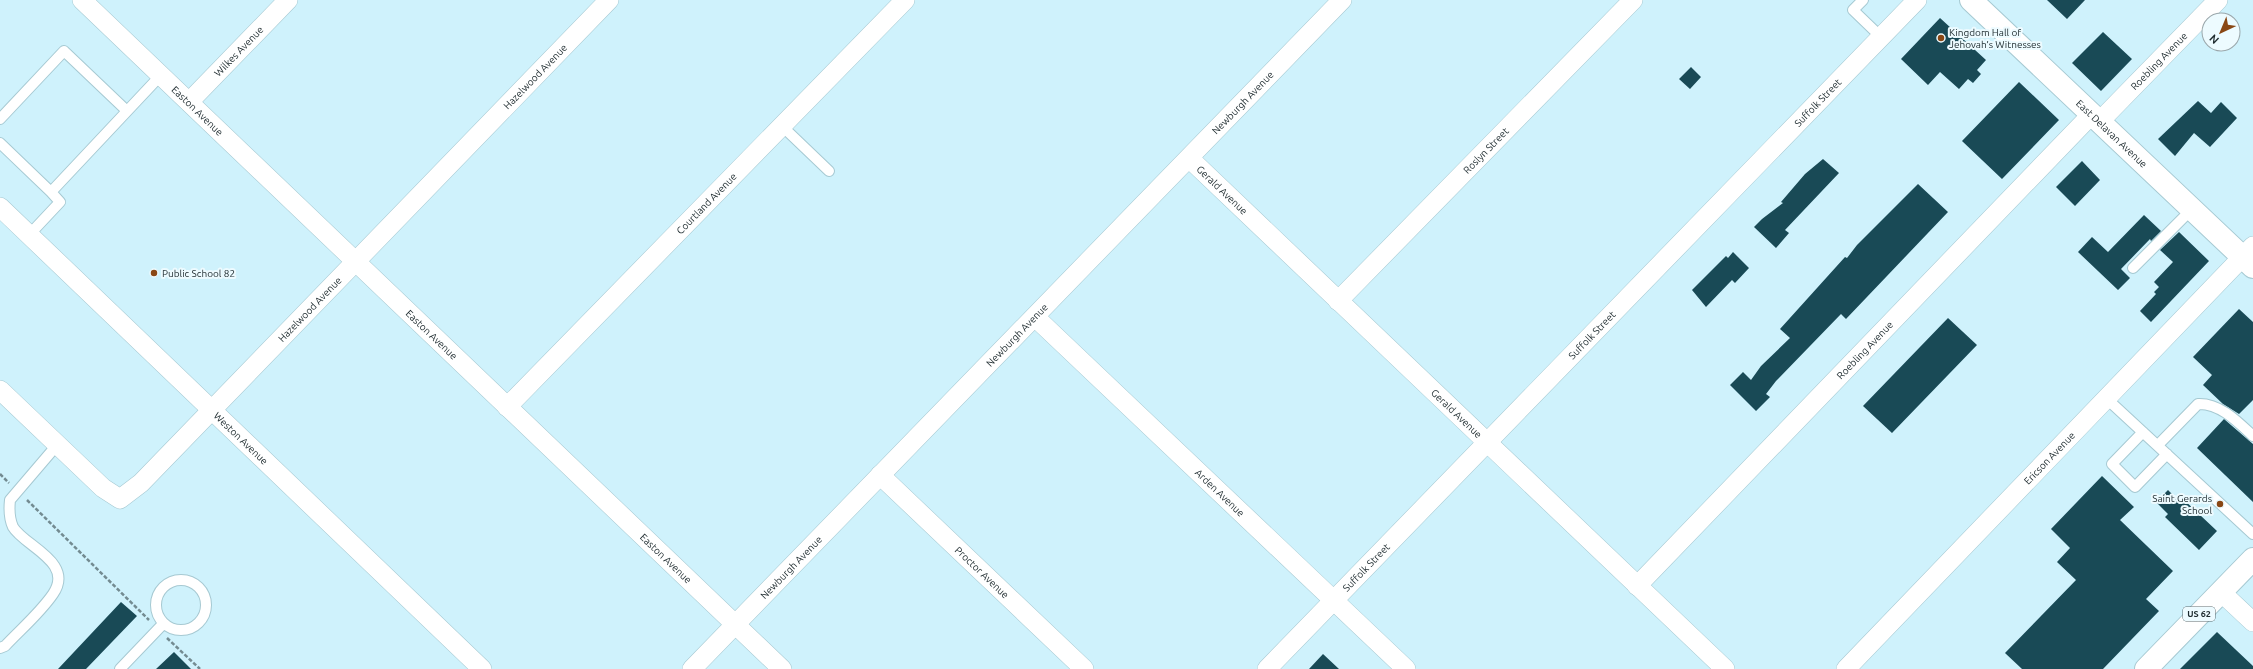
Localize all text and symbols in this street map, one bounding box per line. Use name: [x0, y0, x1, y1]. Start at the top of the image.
north arrow: [2201, 12, 2241, 52]
street label: Wilkes Avenue: [212, 24, 265, 78]
place label: Kingdom Hall of Jehovah’s Witnesses: [1949, 27, 2041, 50]
street label: Roebling Avenue: [2128, 30, 2189, 92]
text: N: [2207, 32, 2221, 46]
marker: Kingdom Hall of Jehovah’s Witnesses: [1936, 33, 1946, 43]
street label: Hazelwood Avenue: [501, 42, 569, 111]
street label: Newburgh Avenue: [1210, 69, 1275, 136]
street label: Suffolk Street: [1792, 76, 1843, 129]
street label: Easton Avenue: [170, 84, 226, 138]
street label: East Delavan Avenue: [2074, 97, 2150, 170]
street label: Roslyn Street: [1461, 125, 1511, 176]
street label: Gerald Avenue: [1195, 163, 1250, 216]
street label: Courtland Avenue: [674, 170, 738, 236]
marker: Public School 82: [149, 268, 159, 278]
place label: Public School 82: [162, 268, 235, 279]
street label: Hazelwood Avenue: [276, 274, 343, 344]
street label: Newburgh Avenue: [984, 301, 1050, 368]
street label: Easton Avenue: [404, 307, 460, 361]
street label: Suffolk Street: [1566, 309, 1617, 361]
street label: Roebling Avenue: [1834, 319, 1895, 381]
street label: Gerald Avenue: [1429, 387, 1484, 440]
street label: Weston Avenue: [212, 410, 270, 466]
street label: Ericson Avenue: [2021, 429, 2077, 486]
street label: Arden Avenue: [1193, 467, 1247, 518]
place label: Saint Gerards School: [2152, 493, 2212, 516]
marker: Saint Gerards School: [2215, 499, 2225, 509]
street label: Easton Avenue: [638, 531, 694, 585]
street label: Newburgh Avenue: [758, 533, 824, 601]
street label: Suffolk Street: [1340, 541, 1392, 593]
street label: Proctor Avenue: [953, 544, 1011, 600]
road number: US 62: [2183, 607, 2215, 621]

